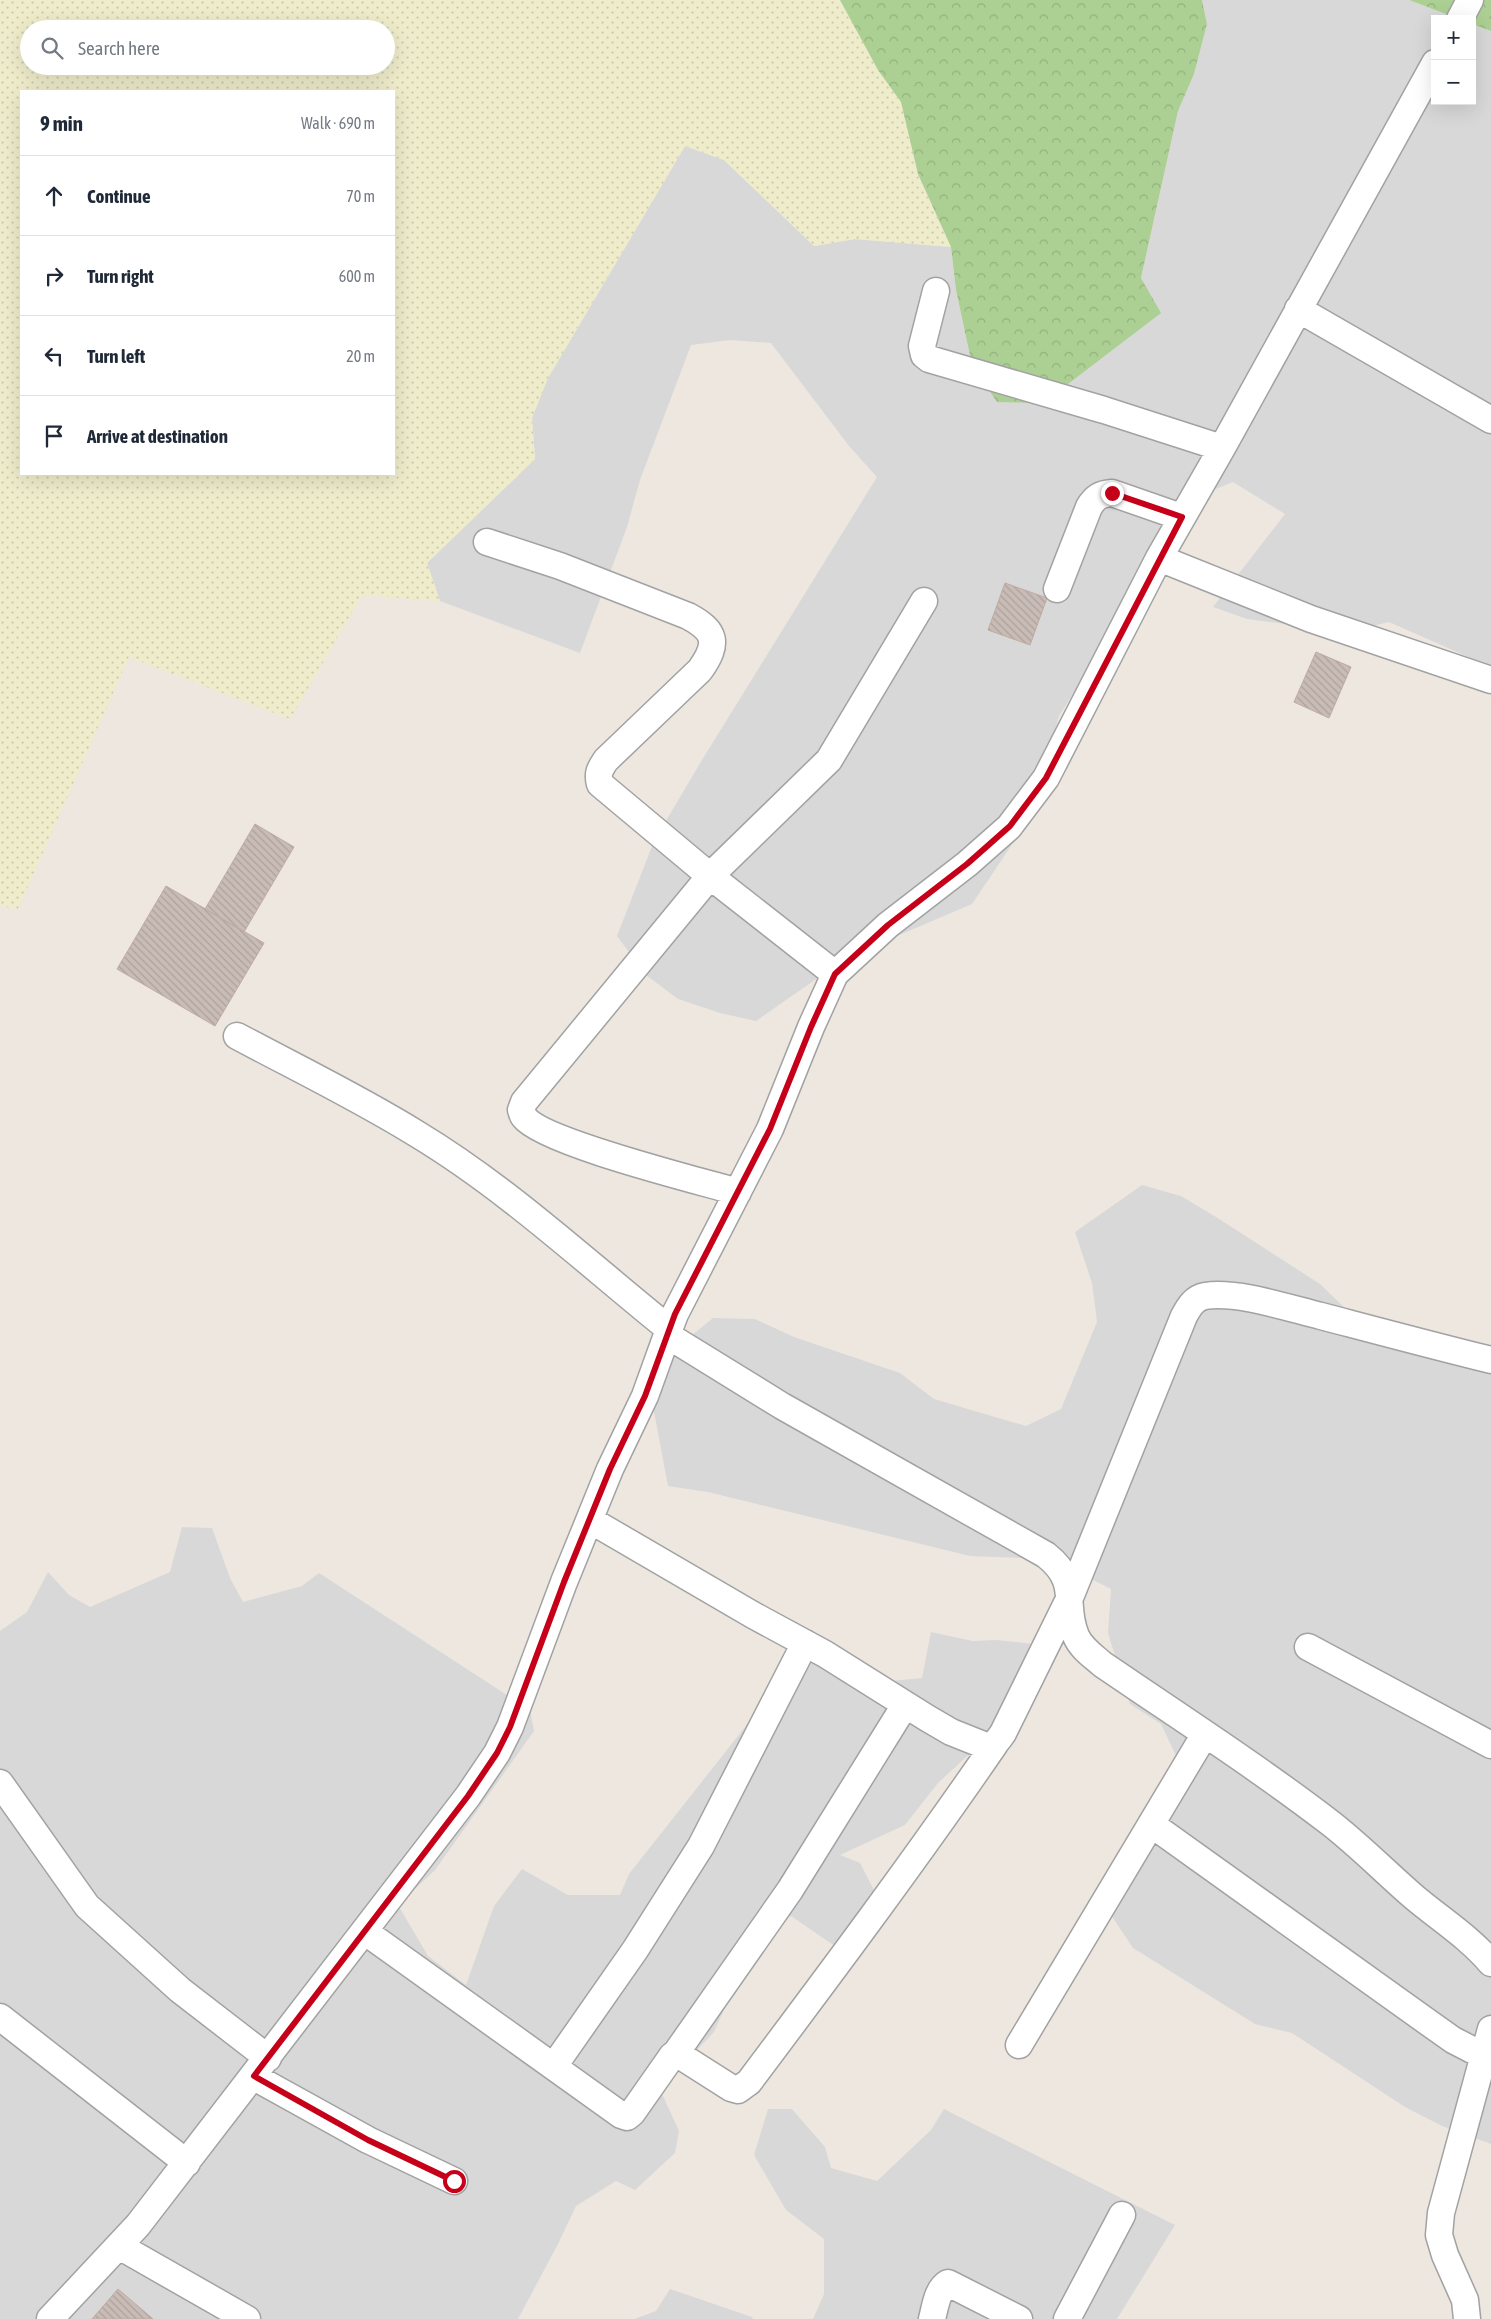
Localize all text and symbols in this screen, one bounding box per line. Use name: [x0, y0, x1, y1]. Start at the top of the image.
map controls: [1431, 15, 1476, 105]
button: +: [1431, 15, 1476, 60]
search box: [20, 20, 395, 75]
icon: search: [38, 34, 66, 62]
text: Search here: [78, 37, 160, 59]
button: −: [1431, 60, 1476, 105]
text: 9 min: [40, 111, 83, 135]
text: Walk · 690 m: [301, 114, 375, 132]
icon: ahead: [40, 182, 68, 210]
text: Continue: [87, 185, 151, 207]
text: 70 m: [346, 187, 375, 205]
icon: right: [40, 262, 68, 290]
text: Turn right: [87, 265, 154, 287]
text: 600 m: [339, 267, 375, 285]
icon: left: [40, 342, 68, 370]
text: Turn left: [87, 345, 145, 367]
text: 20 m: [346, 347, 375, 365]
icon: arrive: [40, 422, 68, 450]
text: Arrive at destination: [87, 425, 228, 447]
route end: [1101, 482, 1124, 505]
route start: [443, 2170, 466, 2193]

